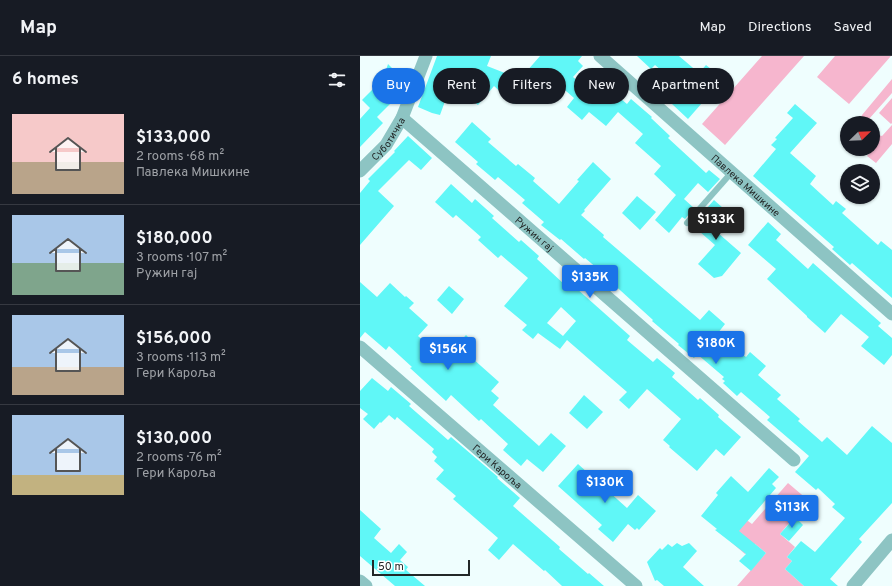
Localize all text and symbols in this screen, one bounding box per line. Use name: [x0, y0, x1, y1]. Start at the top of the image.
text: Map: [20, 16, 57, 40]
text: Map: [700, 19, 726, 36]
text: Directions: [748, 19, 812, 36]
text: Saved: [834, 19, 872, 36]
chip: Buy: [372, 68, 425, 104]
chip: Rent: [433, 68, 490, 104]
chip: Filters: [498, 68, 566, 104]
chip: New: [574, 68, 629, 104]
chip: Apartment: [637, 68, 734, 104]
text: 6 homes: [12, 69, 79, 91]
icon: filters: [326, 69, 348, 91]
street label: Суботичка: [369, 115, 409, 164]
north arrow: [840, 116, 880, 156]
map controls: [840, 116, 880, 204]
text: $133,000: [136, 127, 211, 149]
icon: home: [44, 130, 92, 178]
text: 2 rooms · 68 m²: [136, 149, 224, 165]
street label: Павлека Мишкине: [708, 152, 782, 220]
button: layers: [840, 164, 880, 204]
text: Павлека Мишкине: [136, 165, 250, 181]
pin: $133K: [688, 207, 744, 241]
text: $133K: [697, 212, 735, 228]
street label: Ружин гај: [512, 214, 556, 255]
text: $180,000: [136, 228, 213, 250]
icon: home: [44, 231, 92, 279]
text: 3 rooms · 107 m²: [136, 250, 227, 266]
pin: $135K: [562, 265, 618, 299]
text: Ружин гај: [136, 266, 197, 282]
text: $135K: [571, 270, 609, 286]
text: $156,000: [136, 328, 212, 350]
icon: home: [44, 331, 92, 379]
pin: $180K: [688, 331, 744, 365]
text: $180K: [697, 336, 735, 352]
pin: $156K: [420, 337, 476, 371]
text: $156K: [429, 342, 467, 358]
text: 3 rooms · 113 m²: [136, 350, 226, 366]
text: Гери Кароља: [136, 366, 216, 382]
text: $130,000: [136, 428, 212, 450]
icon: home: [44, 431, 92, 479]
street label: Гери Кароља: [469, 442, 524, 492]
text: 2 rooms · 76 m²: [136, 450, 222, 466]
text: Гери Кароља: [136, 466, 216, 482]
pin: $130K: [577, 470, 633, 504]
text: $130K: [586, 475, 624, 491]
pin: $113K: [764, 495, 820, 529]
text: $113K: [774, 500, 810, 516]
scale bar: [372, 558, 470, 577]
text: 50 m: [378, 560, 404, 574]

